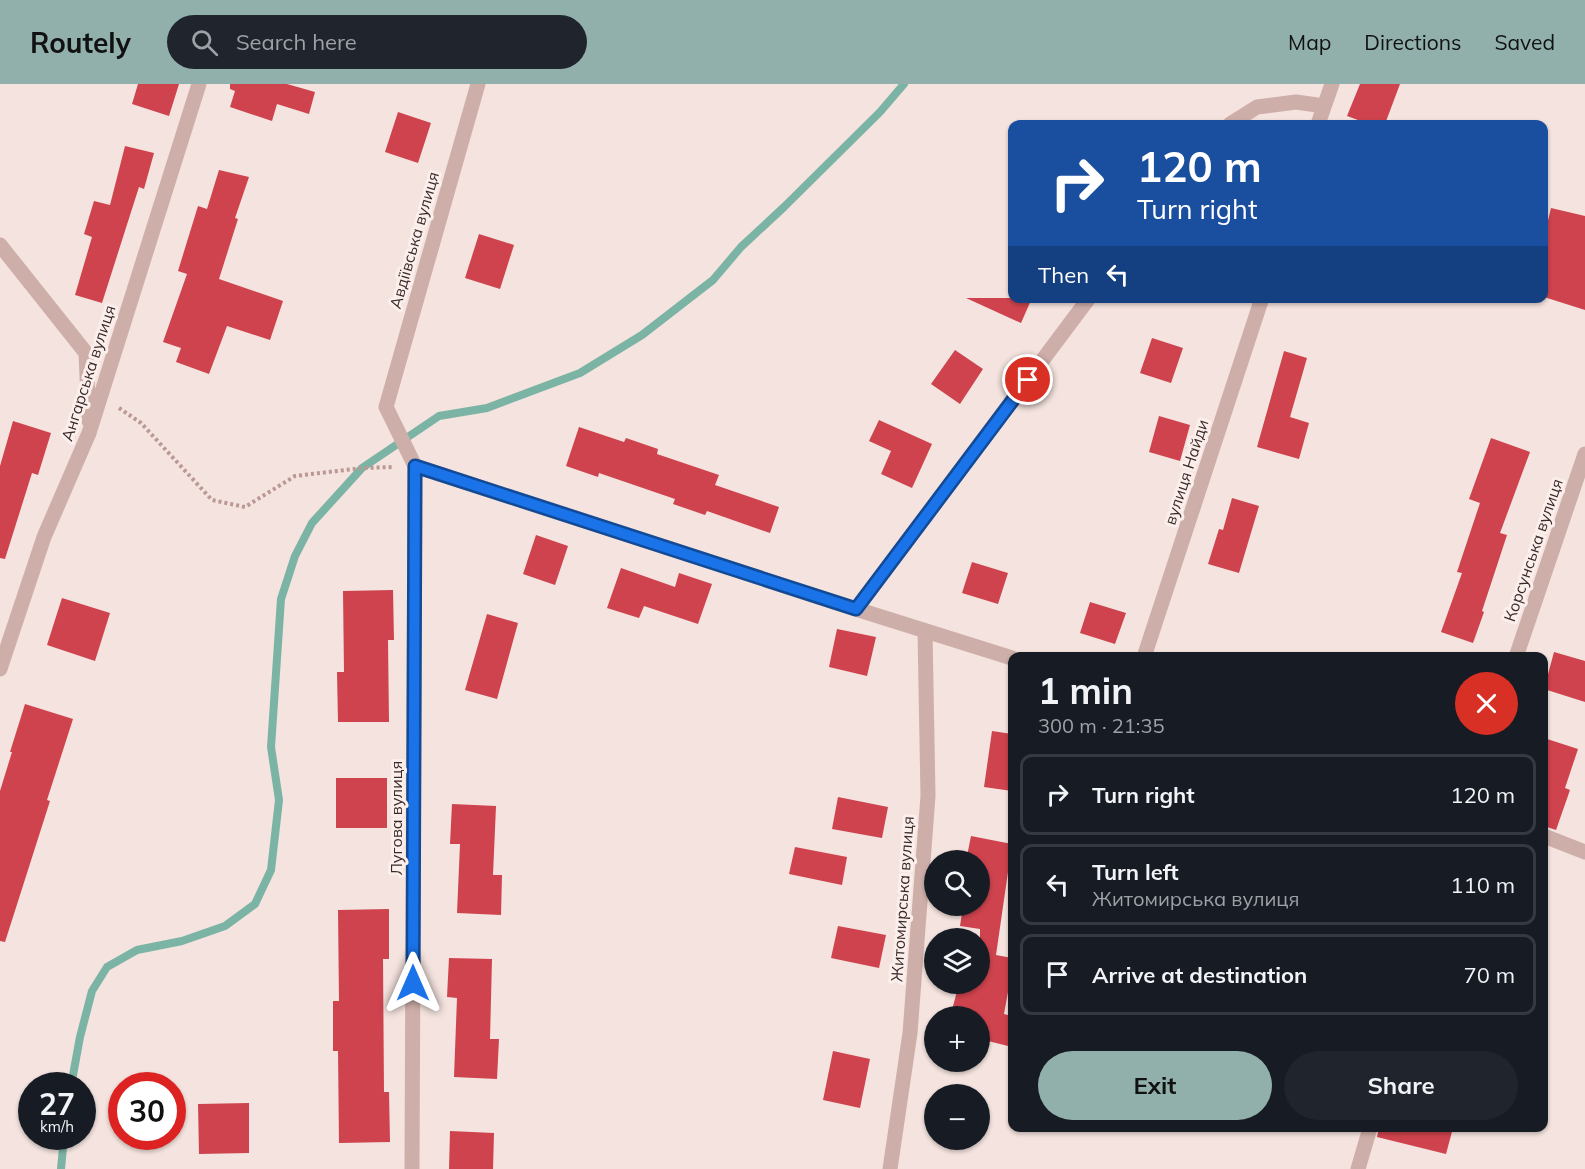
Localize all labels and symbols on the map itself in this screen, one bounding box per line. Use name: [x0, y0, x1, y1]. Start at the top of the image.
street label: Авдіївська вулиця: [385, 169, 443, 311]
street label: Ангарська вулиця: [57, 302, 119, 444]
pin: [1002, 354, 1053, 405]
street label: вулиця Найди: [1160, 417, 1212, 527]
street label: Корсунська вулиця: [1499, 476, 1567, 624]
street label: Лугова вулиця: [386, 761, 406, 875]
street label: Житомирська вулиця: [886, 815, 918, 983]
position arrow: [381, 951, 445, 1015]
speed limit sign: 30: [108, 1072, 186, 1150]

